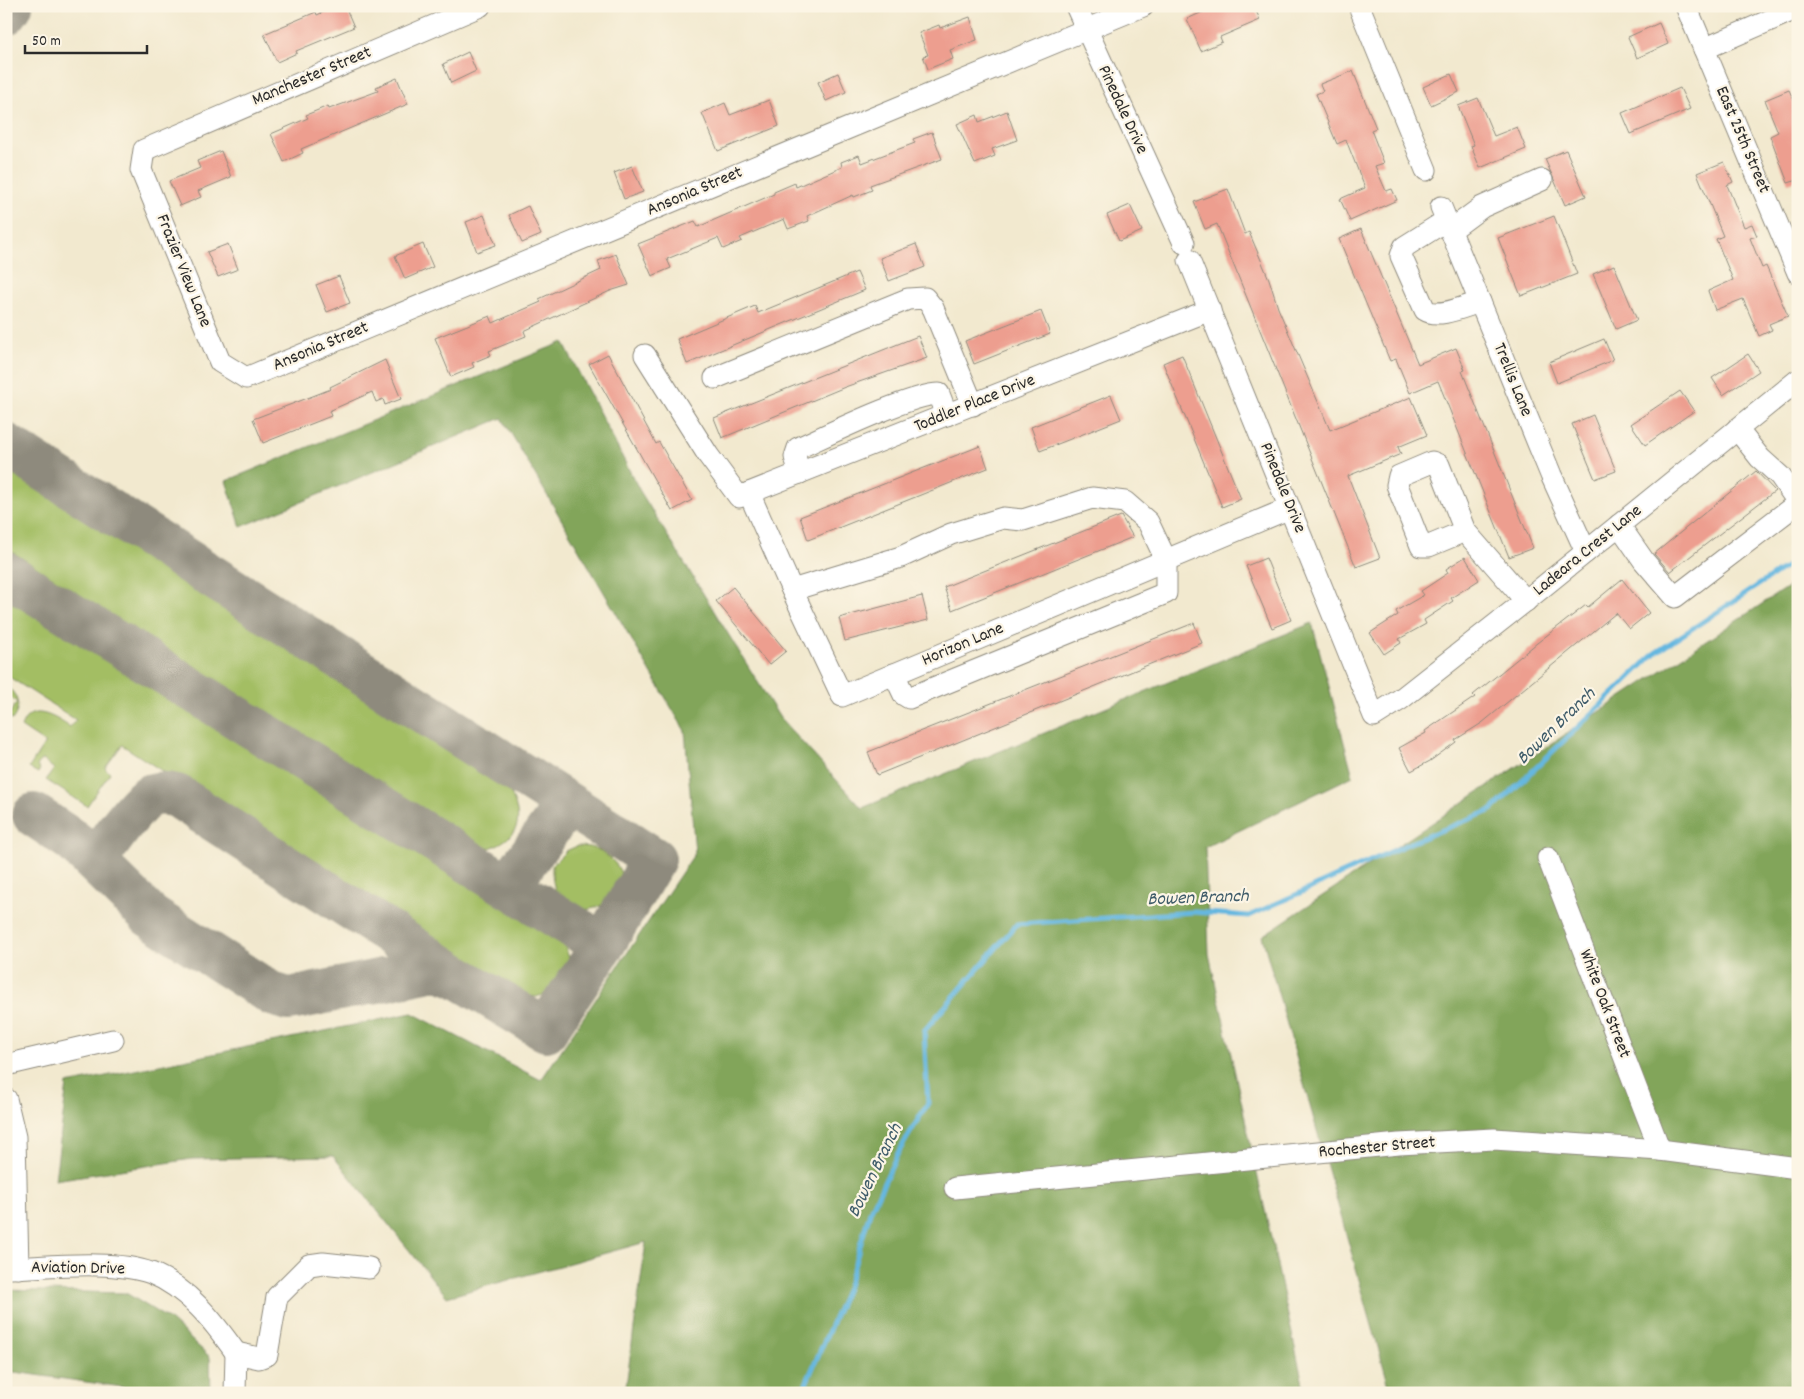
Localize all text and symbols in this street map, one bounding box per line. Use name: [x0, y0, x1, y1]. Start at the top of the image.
scale bar: [25, 22, 148, 54]
text: 50 m: [32, 31, 61, 53]
street label: Manchester Street: [248, 40, 376, 113]
street label: Pinedale Drive: [1090, 61, 1154, 159]
street label: East 25th Street: [1708, 83, 1776, 198]
street label: Ansonia Street: [643, 160, 747, 223]
street label: Frazier View Lane: [149, 211, 217, 331]
street label: Ansonia Street: [269, 315, 373, 378]
street label: Trellis Lane: [1486, 339, 1538, 421]
street label: Toddler Place Drive: [911, 368, 1039, 440]
street label: Pinedale Drive: [1253, 439, 1312, 537]
street label: Ladeara Crest Lane: [1528, 499, 1648, 603]
street label: Horizon Lane: [918, 617, 1008, 673]
water label: Bowen Branch: [1511, 681, 1604, 772]
water label: Bowen Branch: [1147, 884, 1250, 914]
street label: White Oak Street: [1572, 946, 1636, 1062]
water label: Bowen Branch: [842, 1118, 911, 1222]
street label: Rochester Street: [1318, 1130, 1437, 1166]
street label: Aviation Drive: [31, 1256, 125, 1282]

